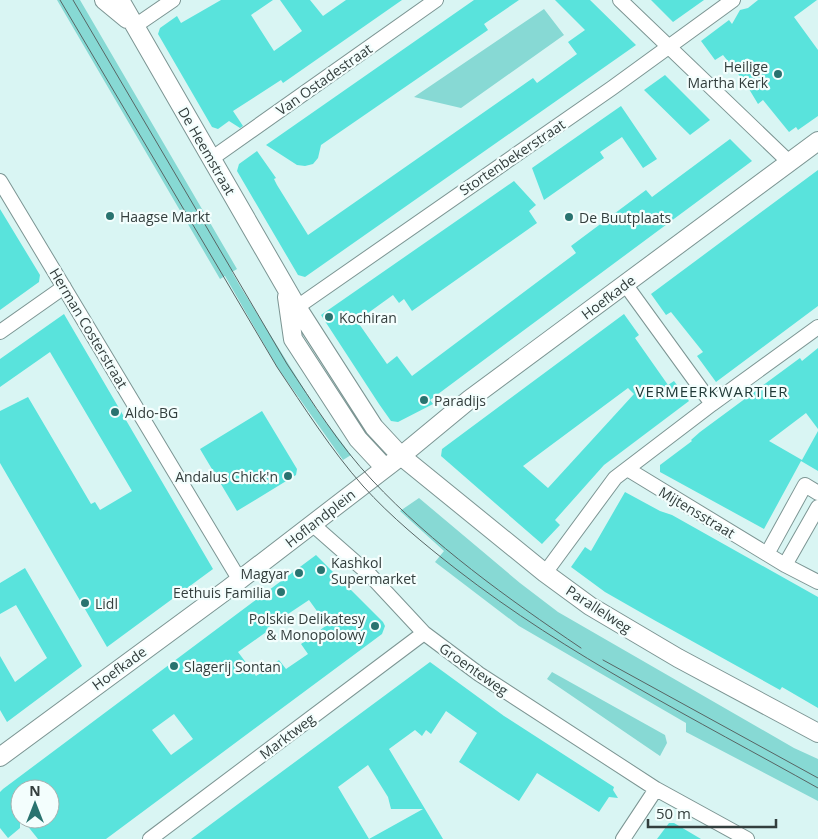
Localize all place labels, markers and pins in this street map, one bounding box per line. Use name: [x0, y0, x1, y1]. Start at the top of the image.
place label: Heilige Martha Kerk: [687, 57, 769, 92]
marker: Heilige Martha Kerk: [772, 68, 784, 80]
place label: Haagse Markt: [120, 207, 210, 226]
place label: De Buutplaats: [579, 208, 672, 227]
marker: Haagse Markt: [104, 210, 116, 222]
marker: De Buutplaats: [563, 211, 575, 223]
place label: Kochiran: [339, 308, 397, 327]
marker: Kochiran: [323, 311, 335, 323]
place label: Paradijs: [434, 391, 486, 410]
marker: Paradijs: [418, 394, 430, 406]
place label: Aldo-BG: [125, 403, 178, 422]
marker: Aldo-BG: [109, 406, 121, 418]
place label: Andalus Chick'n: [175, 467, 278, 486]
marker: Andalus Chick'n: [282, 470, 294, 482]
place label: Kashkol Supermarket: [331, 553, 416, 588]
place label: Magyar: [241, 564, 289, 583]
marker: Kashkol Supermarket: [315, 564, 327, 576]
marker: Magyar: [293, 567, 305, 579]
place label: Eethuis Familia: [173, 583, 271, 602]
marker: Eethuis Familia: [275, 586, 287, 598]
place label: Lidl: [95, 594, 118, 613]
marker: Lidl: [79, 597, 91, 609]
place label: Polskie Delikatesy & Monopolowy: [249, 609, 366, 644]
marker: Polskie Delikatesy & Monopolowy: [369, 620, 381, 632]
place label: Slagerij Sontan: [184, 657, 281, 676]
marker: Slagerij Sontan: [168, 660, 180, 672]

